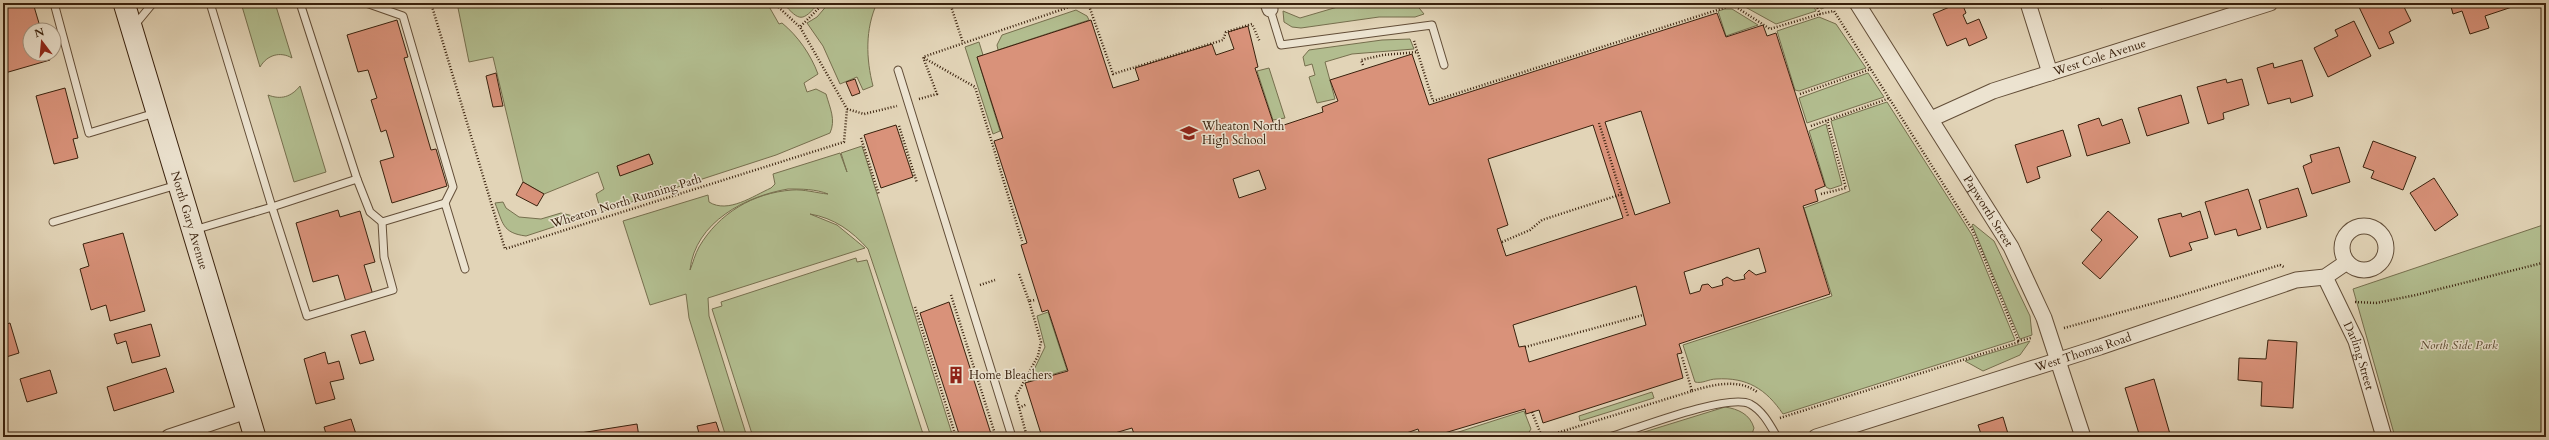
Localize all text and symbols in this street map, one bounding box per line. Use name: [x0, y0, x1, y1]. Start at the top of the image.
north arrow: [22, 22, 62, 62]
text: N: [33, 24, 46, 41]
street label: West Cole Avenue: [2051, 35, 2148, 80]
place label: Wheaton North High School: [1201, 118, 1285, 148]
school or university icon: Wheaton North High School: [1179, 123, 1199, 143]
street label: North Gary Avenue: [167, 169, 212, 272]
street label: Wheaton North Running Path: [548, 170, 704, 232]
street label: Papworth Street: [1960, 172, 2017, 250]
street label: Darling Street: [2340, 319, 2378, 392]
street label: West Thomas Road: [2032, 329, 2134, 376]
park label: North Side Park: [2420, 337, 2498, 353]
building icon: Home Bleachers: [946, 365, 966, 385]
place label: Home Bleachers: [969, 367, 1052, 383]

